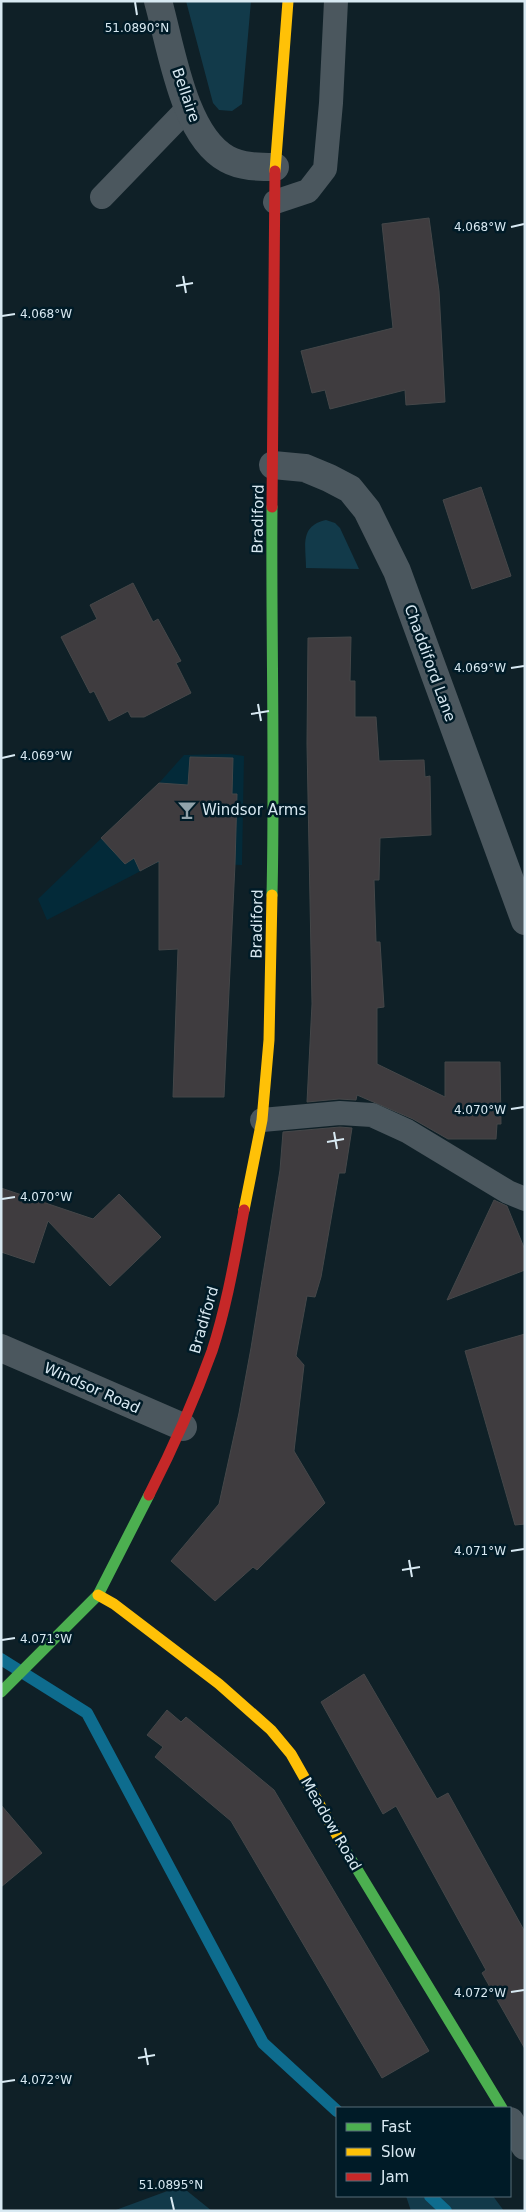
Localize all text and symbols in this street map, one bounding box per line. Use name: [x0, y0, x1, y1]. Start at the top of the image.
text: 51.0890°N: [105, 21, 169, 35]
street label: Bellaire: [168, 65, 204, 125]
text: 4.068°W: [454, 220, 506, 234]
text: 4.068°W: [20, 307, 72, 321]
street label: Bradiford: [248, 484, 268, 554]
street label: Chaddiford Lane: [400, 602, 460, 724]
text: 4.069°W: [454, 661, 506, 675]
text: 4.069°W: [20, 749, 72, 763]
bar icon: Windsor Arms: [176, 799, 198, 821]
place label: Windsor Arms: [202, 801, 306, 819]
street label: Bradiford: [247, 889, 267, 959]
text: 4.070°W: [454, 1103, 506, 1117]
text: 4.070°W: [20, 1190, 72, 1204]
street label: Bradiford: [186, 1284, 222, 1356]
street label: Windsor Road: [41, 1359, 143, 1417]
text: 4.071°W: [454, 1544, 506, 1558]
text: 4.071°W: [20, 1632, 72, 1646]
street label: Meadow Road: [297, 1774, 365, 1874]
text: 4.072°W: [454, 1986, 506, 2000]
text: 4.072°W: [20, 2073, 72, 2087]
legend: [336, 2107, 511, 2197]
text: Fast: [381, 2118, 411, 2136]
text: Slow: [381, 2143, 416, 2161]
text: Jam: [380, 2168, 409, 2186]
text: 51.0895°N: [139, 2178, 203, 2192]

